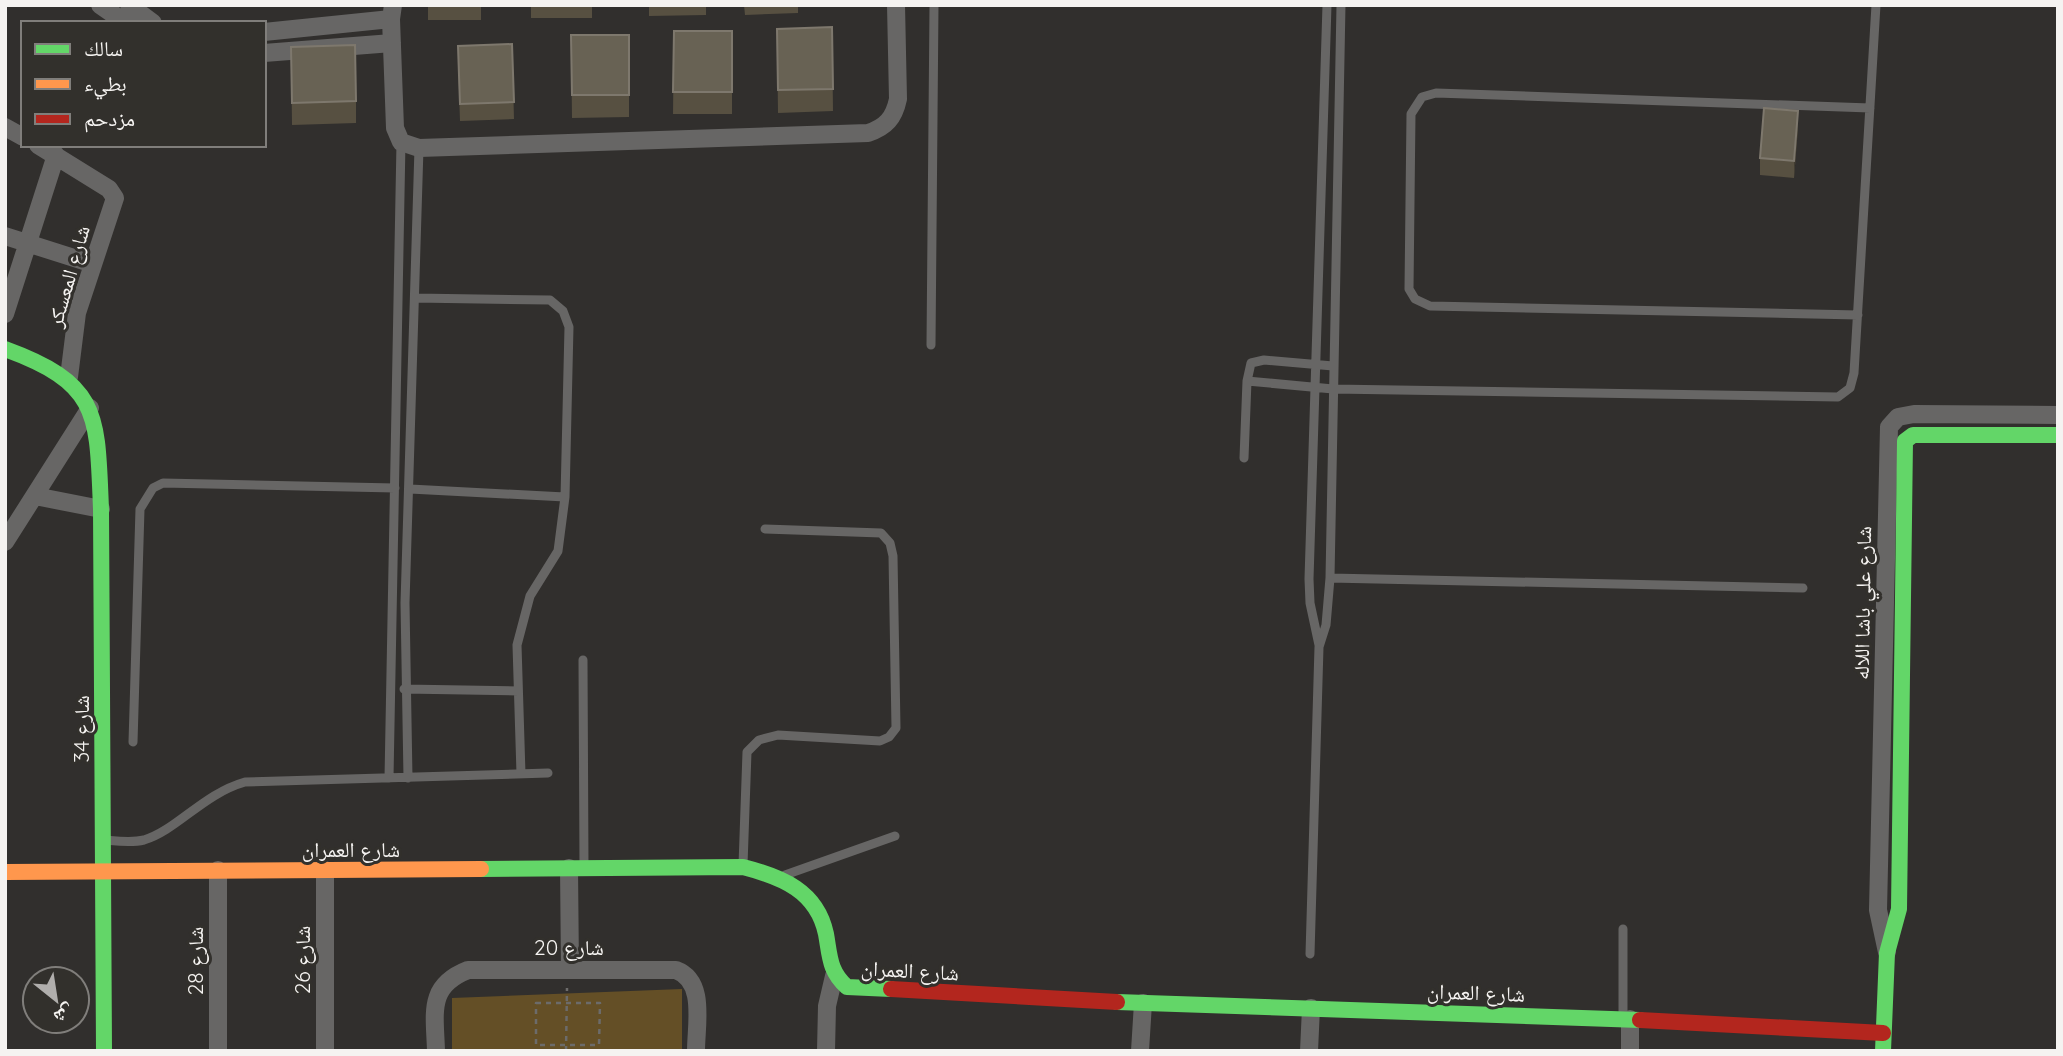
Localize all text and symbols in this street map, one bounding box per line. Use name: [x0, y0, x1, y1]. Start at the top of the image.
legend: [21, 21, 266, 147]
text: سالك: [84, 35, 123, 61]
text: بطيء: [84, 70, 127, 100]
text: مزدحم: [84, 105, 135, 133]
street label: شارع المعسكر: [41, 222, 96, 331]
street label: شارع علي باشا اللاله: [1848, 526, 1881, 680]
street label: شارع 34: [68, 695, 95, 763]
street label: شارع العمران: [302, 836, 400, 863]
street label: شارع 26: [289, 926, 316, 994]
street label: شارع 28: [182, 927, 209, 995]
street label: شارع 20: [534, 934, 604, 961]
street label: شارع العمران: [860, 954, 960, 987]
north arrow: [21, 965, 91, 1035]
street label: شارع العمران: [1426, 977, 1526, 1008]
text: ش: [50, 999, 79, 1030]

